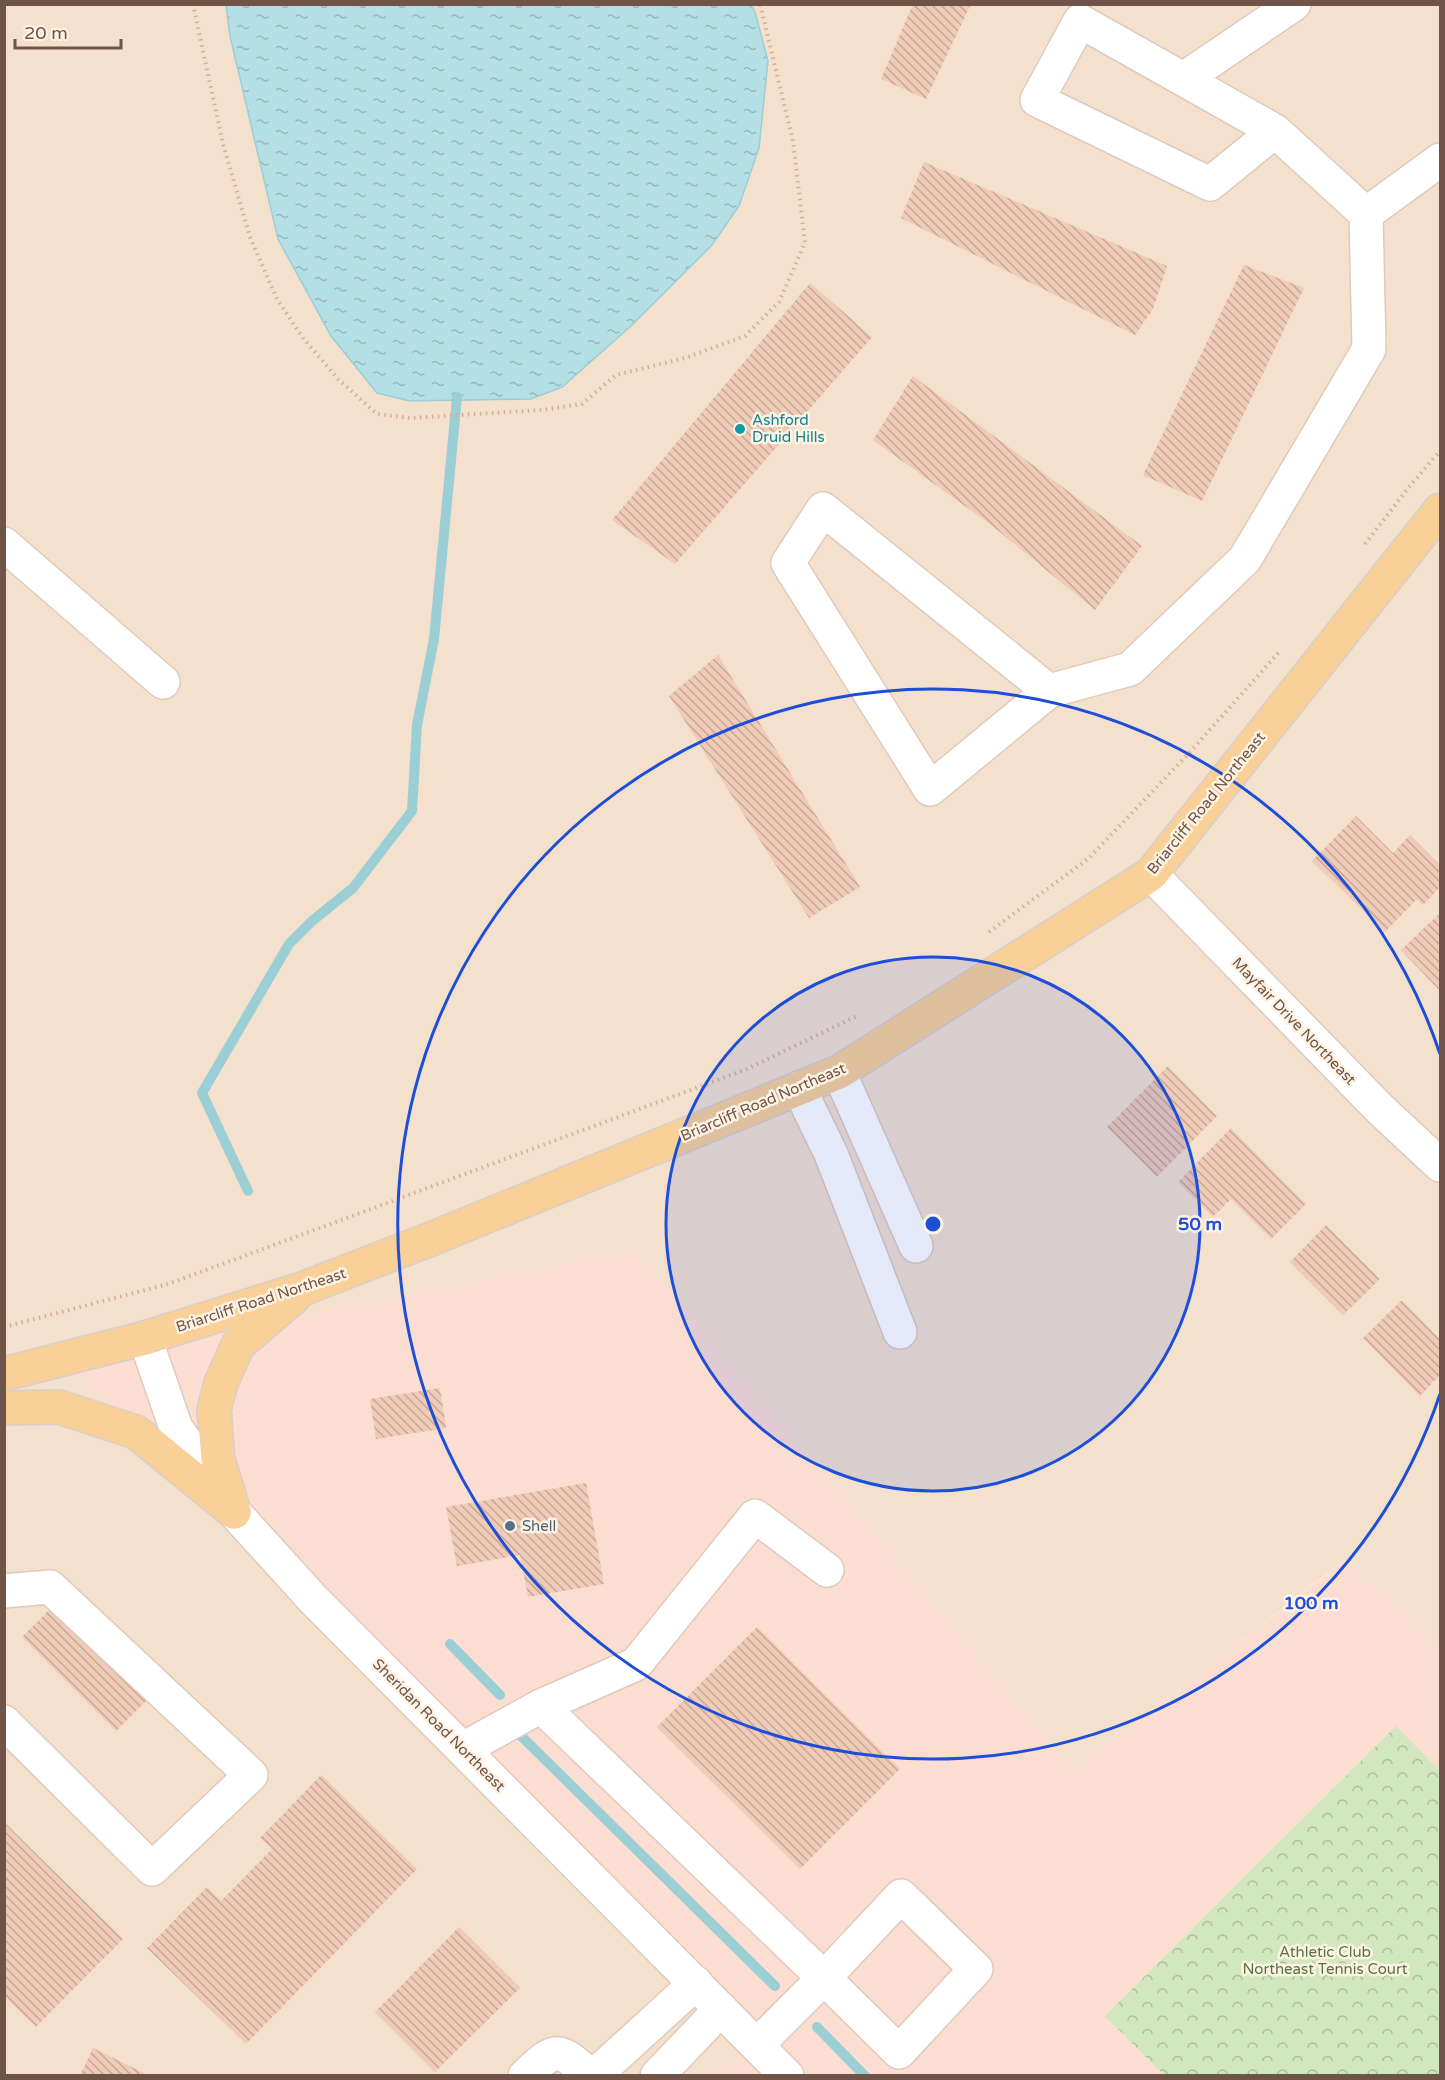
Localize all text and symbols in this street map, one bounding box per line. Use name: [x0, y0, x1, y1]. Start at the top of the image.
scale bar: [15, 12, 122, 50]
text: 20 m: [24, 22, 68, 44]
place label: Ashford Druid Hills: [752, 411, 825, 446]
marker: Ashford Druid Hills: [733, 422, 747, 436]
street label: Briarcliff Road Northeast: [1143, 728, 1269, 878]
street label: Mayfair Drive Northeast: [1228, 953, 1360, 1089]
street label: Briarcliff Road Northeast: [678, 1059, 849, 1145]
text: 50 m: [1178, 1213, 1222, 1235]
centre of rings: [923, 1214, 943, 1234]
street label: Briarcliff Road Northeast: [174, 1264, 349, 1336]
place label: Shell: [522, 1517, 556, 1535]
marker: Shell: [503, 1519, 517, 1533]
text: 100 m: [1283, 1592, 1339, 1614]
street label: Sheridan Road Northeast: [369, 1655, 509, 1795]
park label: Athletic Club Northeast Tennis Court: [1243, 1943, 1408, 1978]

